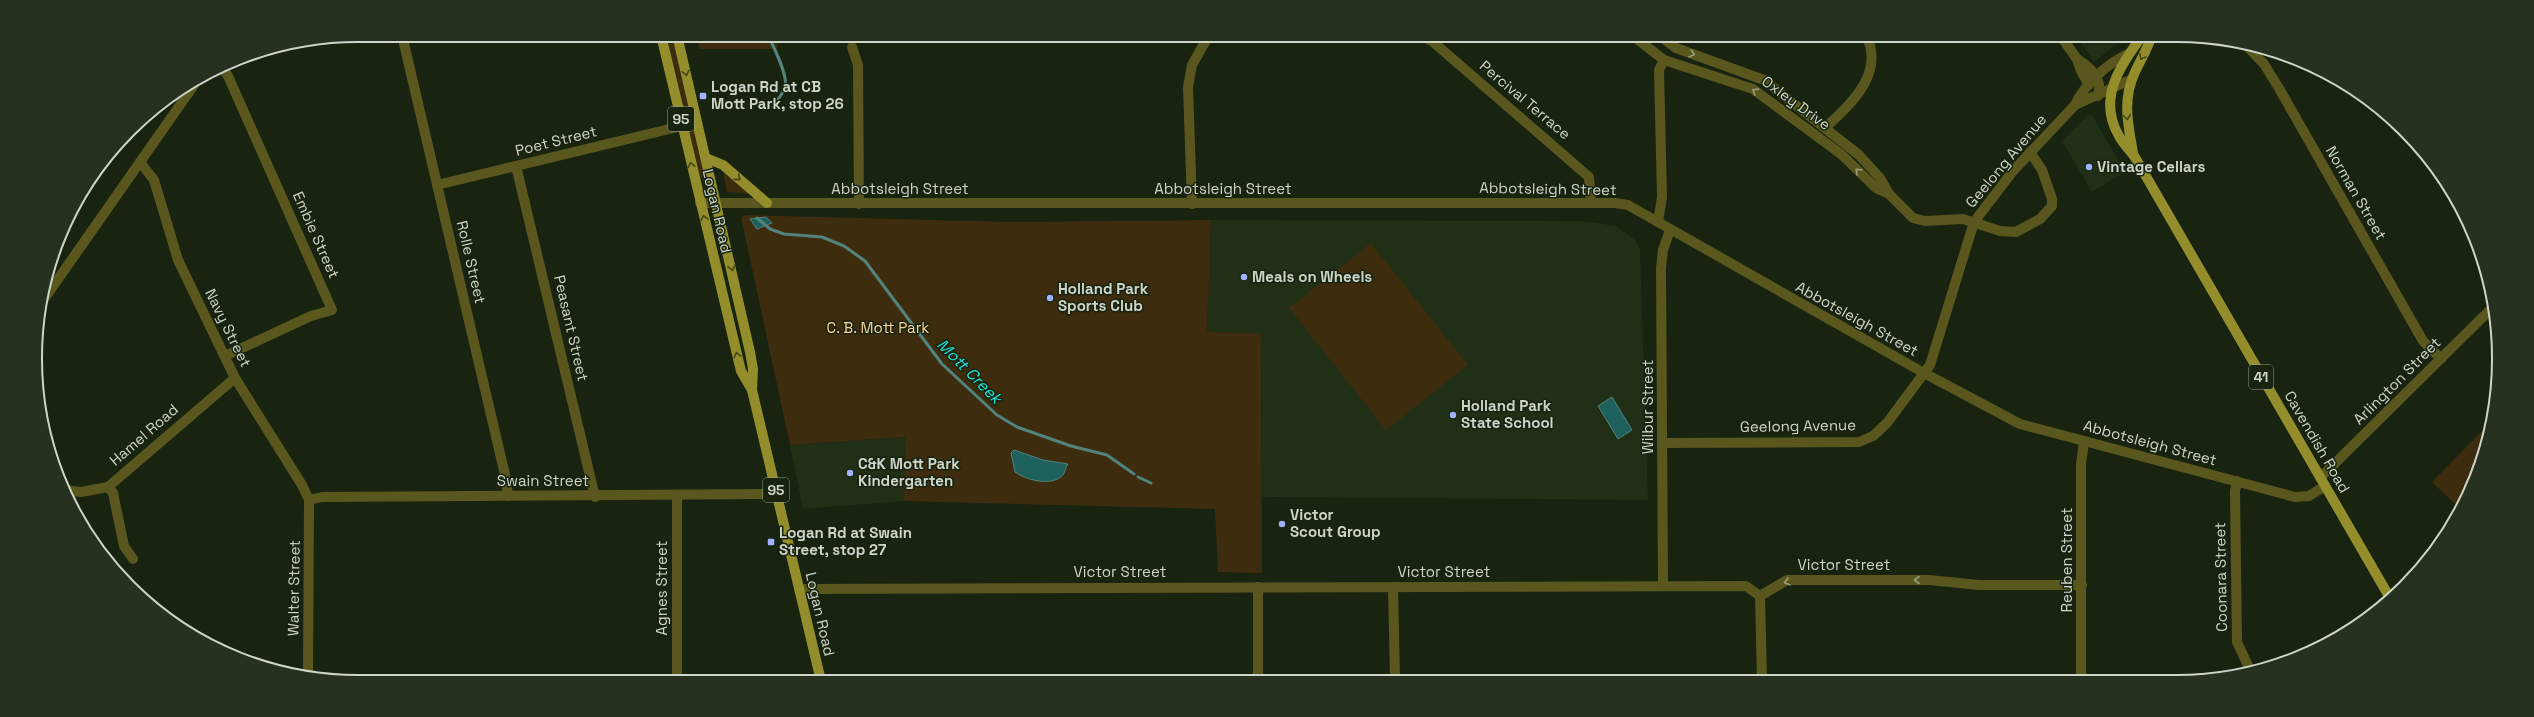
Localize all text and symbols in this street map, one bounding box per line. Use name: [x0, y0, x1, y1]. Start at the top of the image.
one-way arrow: [1689, 49, 1696, 57]
one-way arrow: [2140, 53, 2147, 60]
street label: Percival Terrace: [1476, 56, 1575, 143]
one-way arrow: [682, 70, 690, 76]
street label: Oxley Drive: [1758, 71, 1835, 134]
place label: Logan Rd at CB Mott Park, stop 26: [711, 77, 844, 113]
one-way arrow: [1753, 89, 1760, 96]
marker: Logan Rd at CB Mott Park, stop 26: [698, 91, 708, 101]
road number: 95: [668, 107, 694, 131]
street label: Geelong Avenue: [1961, 110, 2050, 211]
one-way arrow: [2122, 114, 2131, 120]
street label: Poet Street: [513, 121, 599, 160]
street label: Norman Street: [2322, 142, 2391, 243]
place label: Vintage Cellars: [2097, 157, 2205, 176]
one-way arrow: [688, 162, 696, 168]
marker: Vintage Cellars: [2084, 162, 2094, 172]
street label: Logan Road: [699, 167, 736, 255]
one-way arrow: [1855, 168, 1863, 175]
one-way arrow: [734, 173, 741, 180]
street label: Abbotsleigh Street: [1479, 178, 1617, 199]
street label: Abbotsleigh Street: [831, 179, 969, 198]
street label: Abbotsleigh Street: [1154, 179, 1292, 198]
street label: Embie Street: [289, 188, 344, 281]
one-way arrow: [700, 215, 708, 221]
street label: Rolle Street: [453, 218, 490, 305]
one-way arrow: [727, 264, 736, 271]
place label: Meals on Wheels: [1252, 267, 1372, 286]
marker: Meals on Wheels: [1239, 272, 1249, 282]
street label: Peasant Street: [550, 273, 593, 383]
street label: Abbotsleigh Street: [1793, 277, 1922, 360]
place label: Holland Park Sports Club: [1058, 279, 1149, 315]
street label: Navy Street: [201, 285, 256, 370]
marker: Holland Park Sports Club: [1045, 293, 1055, 303]
park label: C. B. Mott Park: [827, 318, 929, 337]
street label: Arlington Street: [2349, 333, 2444, 428]
water label: Mott Creek: [933, 334, 1008, 410]
one-way arrow: [734, 352, 742, 358]
street label: Wilbur Street: [1638, 360, 1657, 454]
road number: 41: [2249, 365, 2273, 389]
street label: Cavendish Road: [2280, 387, 2354, 496]
place label: Holland Park State School: [1461, 396, 1554, 432]
street label: Hamel Road: [106, 400, 182, 470]
marker: Holland Park State School: [1448, 410, 1458, 420]
street label: Geelong Avenue: [1740, 415, 1856, 436]
street label: Abbotsleigh Street: [2081, 416, 2219, 469]
place label: C&K Mott Park Kindergarten: [858, 454, 960, 490]
marker: C&K Mott Park Kindergarten: [845, 468, 855, 478]
street label: Swain Street: [497, 471, 589, 490]
road number: 95: [763, 478, 789, 502]
place label: Victor Scout Group: [1290, 505, 1381, 541]
street label: Reuben Street: [2057, 507, 2076, 612]
marker: Victor Scout Group: [1277, 519, 1287, 529]
street label: Coonara Street: [2210, 522, 2231, 632]
place label: Logan Rd at Swain Street, stop 27: [779, 523, 912, 559]
marker: Logan Rd at Swain Street, stop 27: [766, 537, 776, 547]
street label: Walter Street: [283, 540, 304, 636]
street label: Agnes Street: [652, 541, 671, 635]
street label: Victor Street: [1798, 555, 1891, 574]
street label: Victor Street: [1074, 562, 1167, 581]
street label: Victor Street: [1398, 562, 1491, 581]
street label: Logan Road: [802, 570, 839, 658]
one-way arrow: [1914, 576, 1920, 584]
one-way arrow: [1784, 577, 1791, 586]

